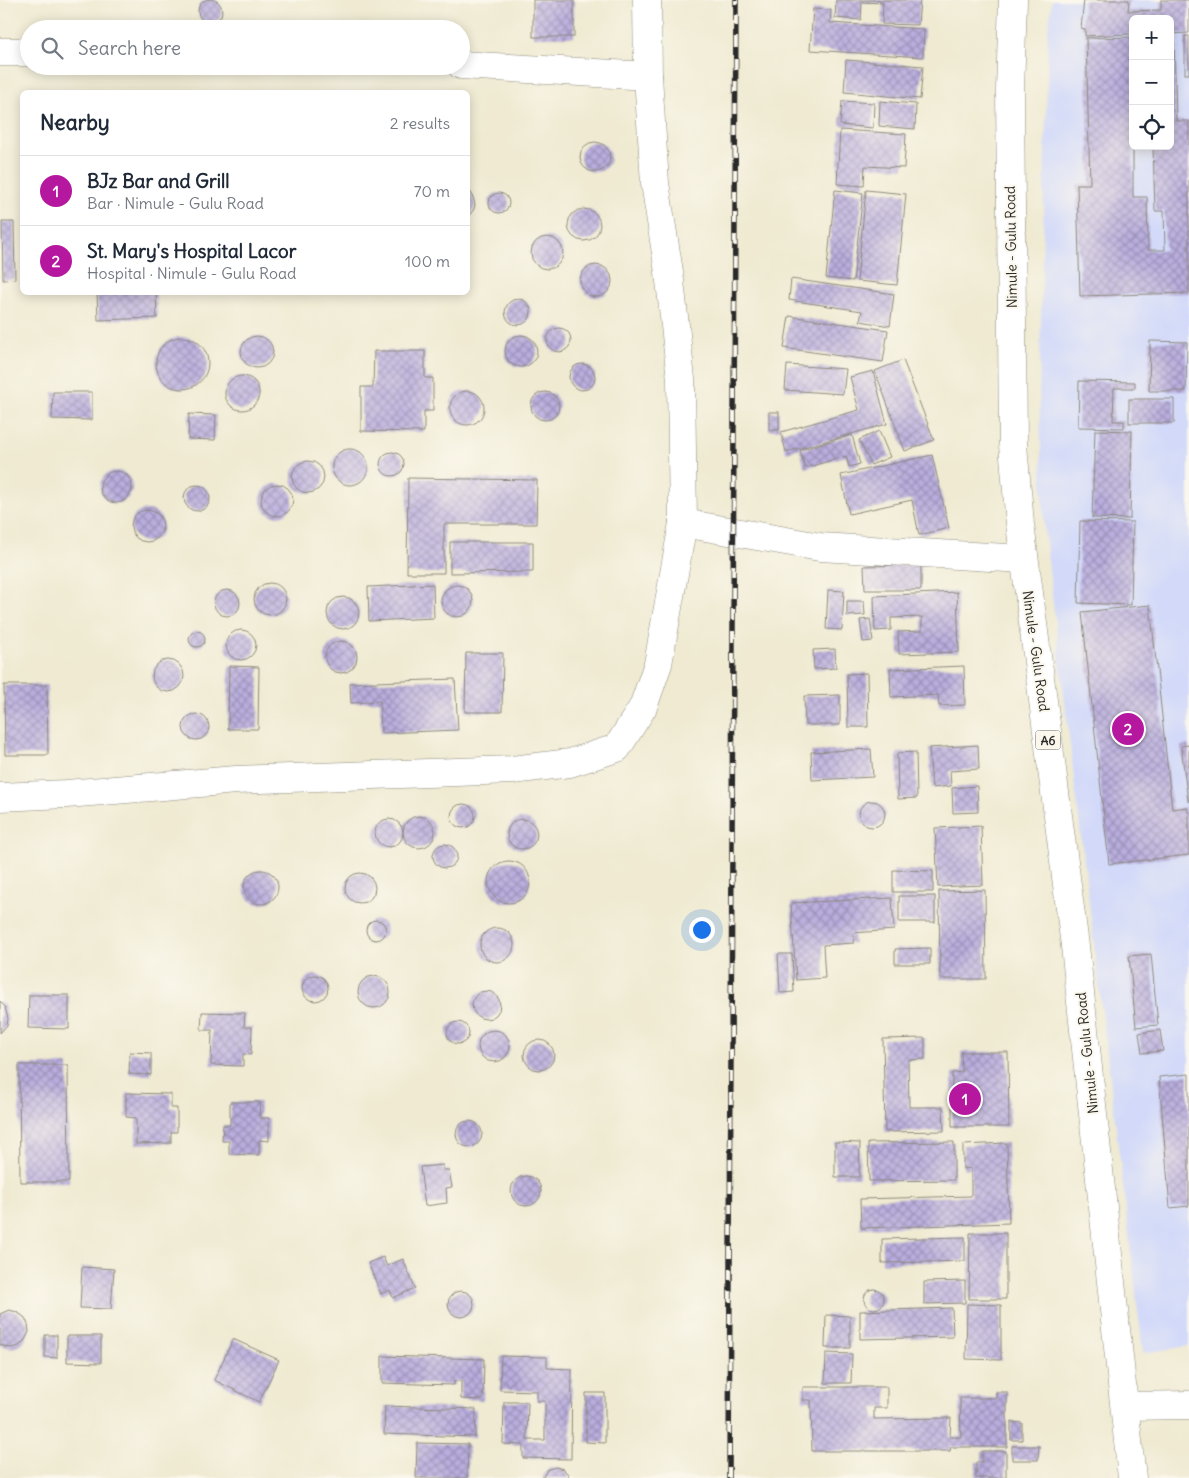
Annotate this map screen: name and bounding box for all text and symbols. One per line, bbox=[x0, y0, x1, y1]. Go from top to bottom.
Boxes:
map controls bbox=[1129, 15, 1174, 150]
button: + bbox=[1129, 15, 1174, 60]
search box bbox=[20, 20, 470, 75]
icon: search bbox=[38, 34, 66, 62]
text: Search here bbox=[78, 36, 181, 60]
button: − bbox=[1129, 60, 1174, 105]
button: locate bbox=[1129, 105, 1174, 150]
text: Nearby bbox=[40, 109, 110, 136]
text: 2 results bbox=[390, 113, 450, 133]
text: BJz Bar and Grill bbox=[87, 169, 229, 193]
text: 1 bbox=[53, 181, 59, 201]
text: 70 m bbox=[414, 181, 450, 201]
street label: Nimule - Gulu Road bbox=[1001, 186, 1021, 308]
text: Bar · Nimule - Gulu Road bbox=[87, 193, 264, 213]
text: St. Mary's Hospital Lacor bbox=[87, 239, 297, 263]
text: 2 bbox=[52, 251, 60, 271]
text: 100 m bbox=[405, 251, 450, 271]
text: Hospital · Nimule - Gulu Road bbox=[87, 263, 296, 283]
street label: Nimule - Gulu Road bbox=[1019, 589, 1053, 713]
pin: 2 bbox=[1112, 710, 1144, 748]
road number: A6 bbox=[1036, 730, 1060, 750]
your location bbox=[689, 917, 715, 943]
street label: Nimule - Gulu Road bbox=[1072, 991, 1102, 1115]
pin: 1 bbox=[949, 1080, 981, 1118]

